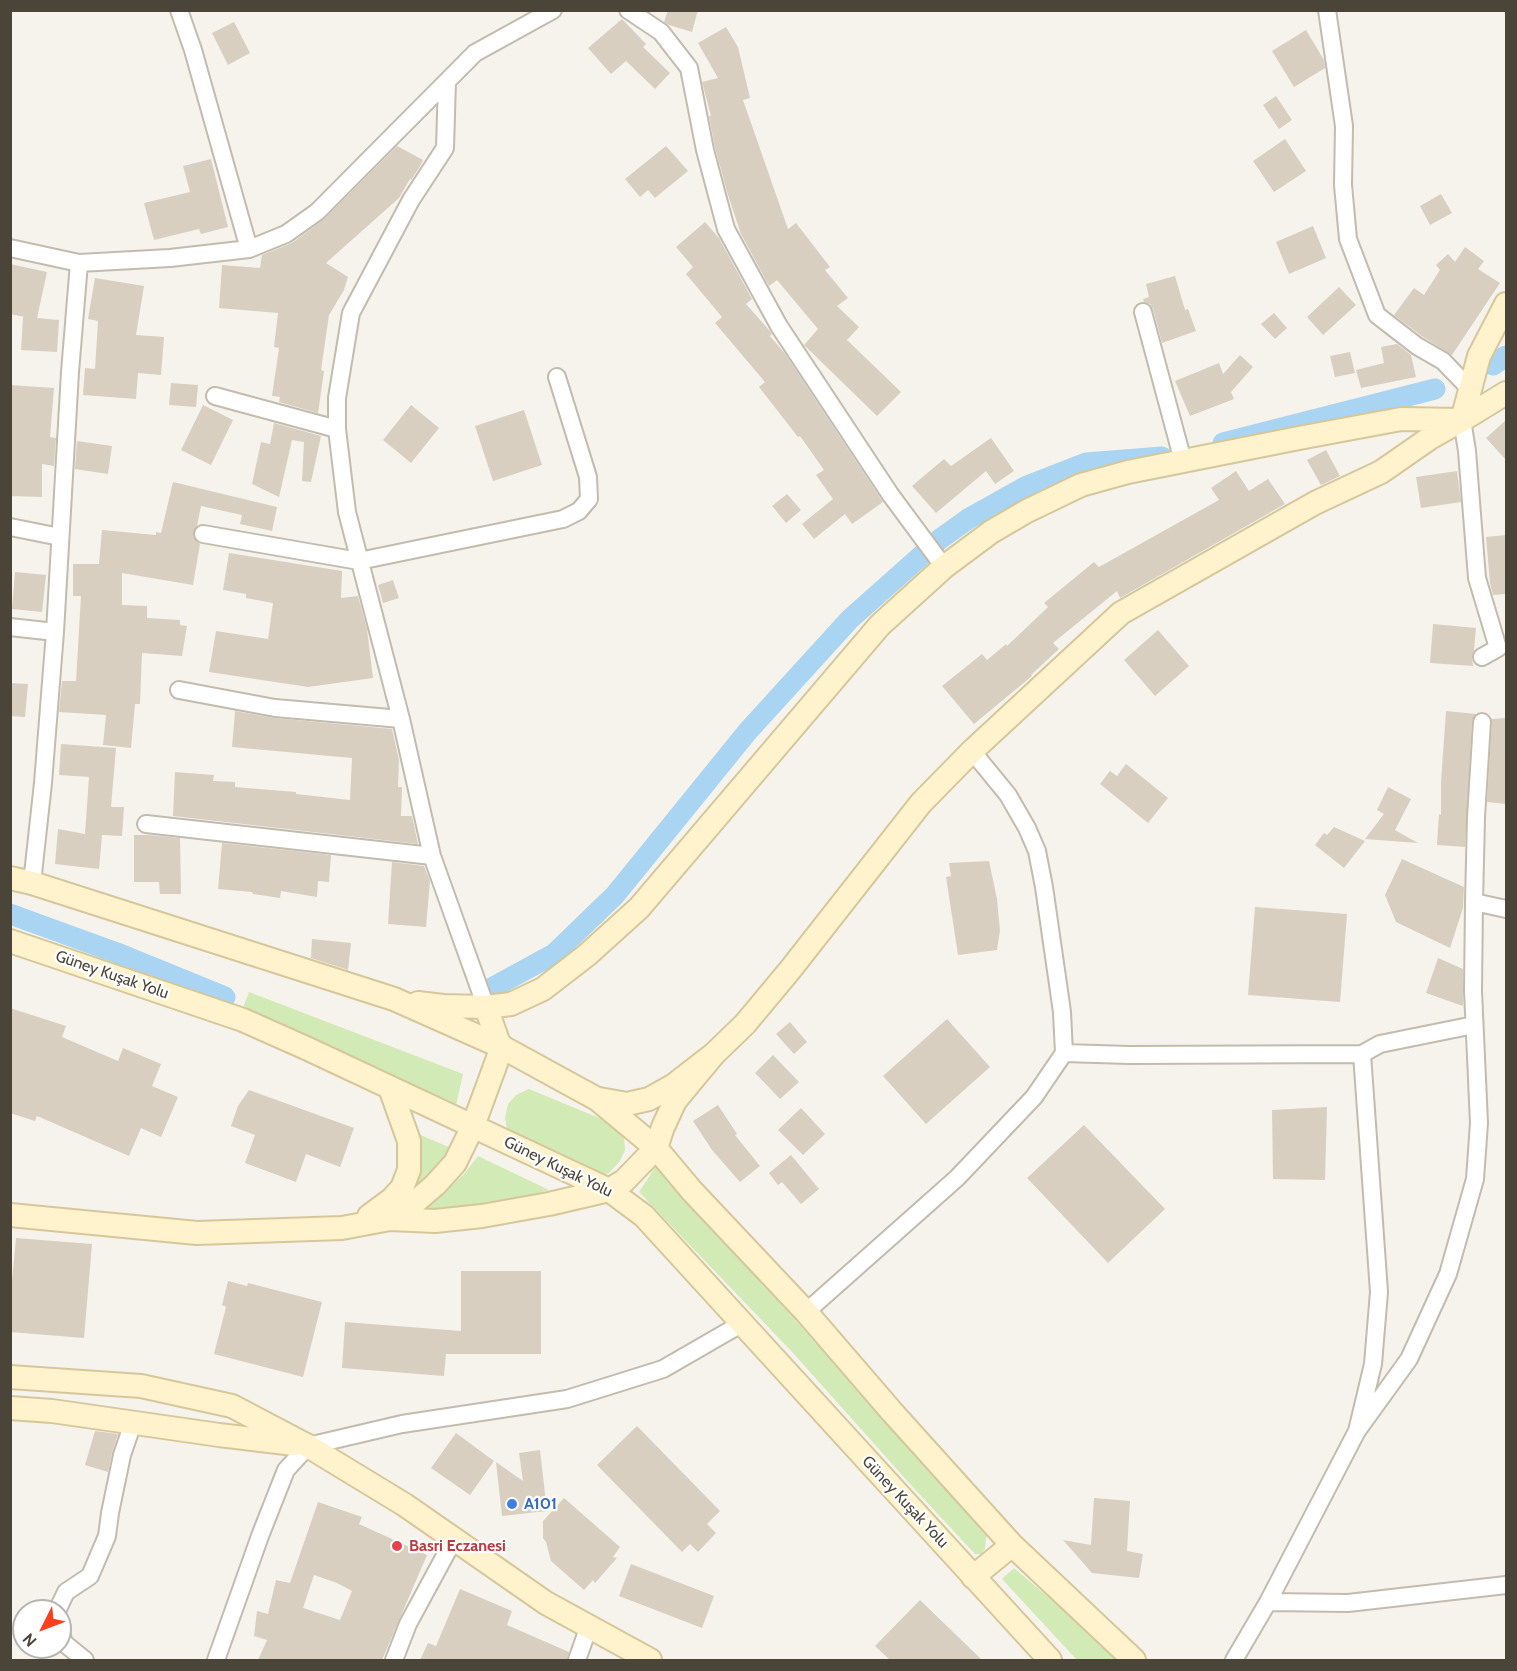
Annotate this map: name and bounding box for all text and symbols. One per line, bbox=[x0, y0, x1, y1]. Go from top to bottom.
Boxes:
street label: Güney Kuşak Yolu bbox=[53, 947, 171, 1003]
street label: Güney Kuşak Yolu bbox=[501, 1132, 615, 1202]
street label: Güney Kuşak Yolu bbox=[858, 1452, 952, 1552]
place label: A101 bbox=[524, 1494, 557, 1514]
marker: A101 bbox=[505, 1497, 519, 1511]
place label: Basri Eczanesi bbox=[409, 1536, 506, 1556]
marker: Basri Eczanesi bbox=[390, 1539, 404, 1553]
north arrow bbox=[12, 1599, 72, 1659]
text: N bbox=[19, 1629, 41, 1651]

